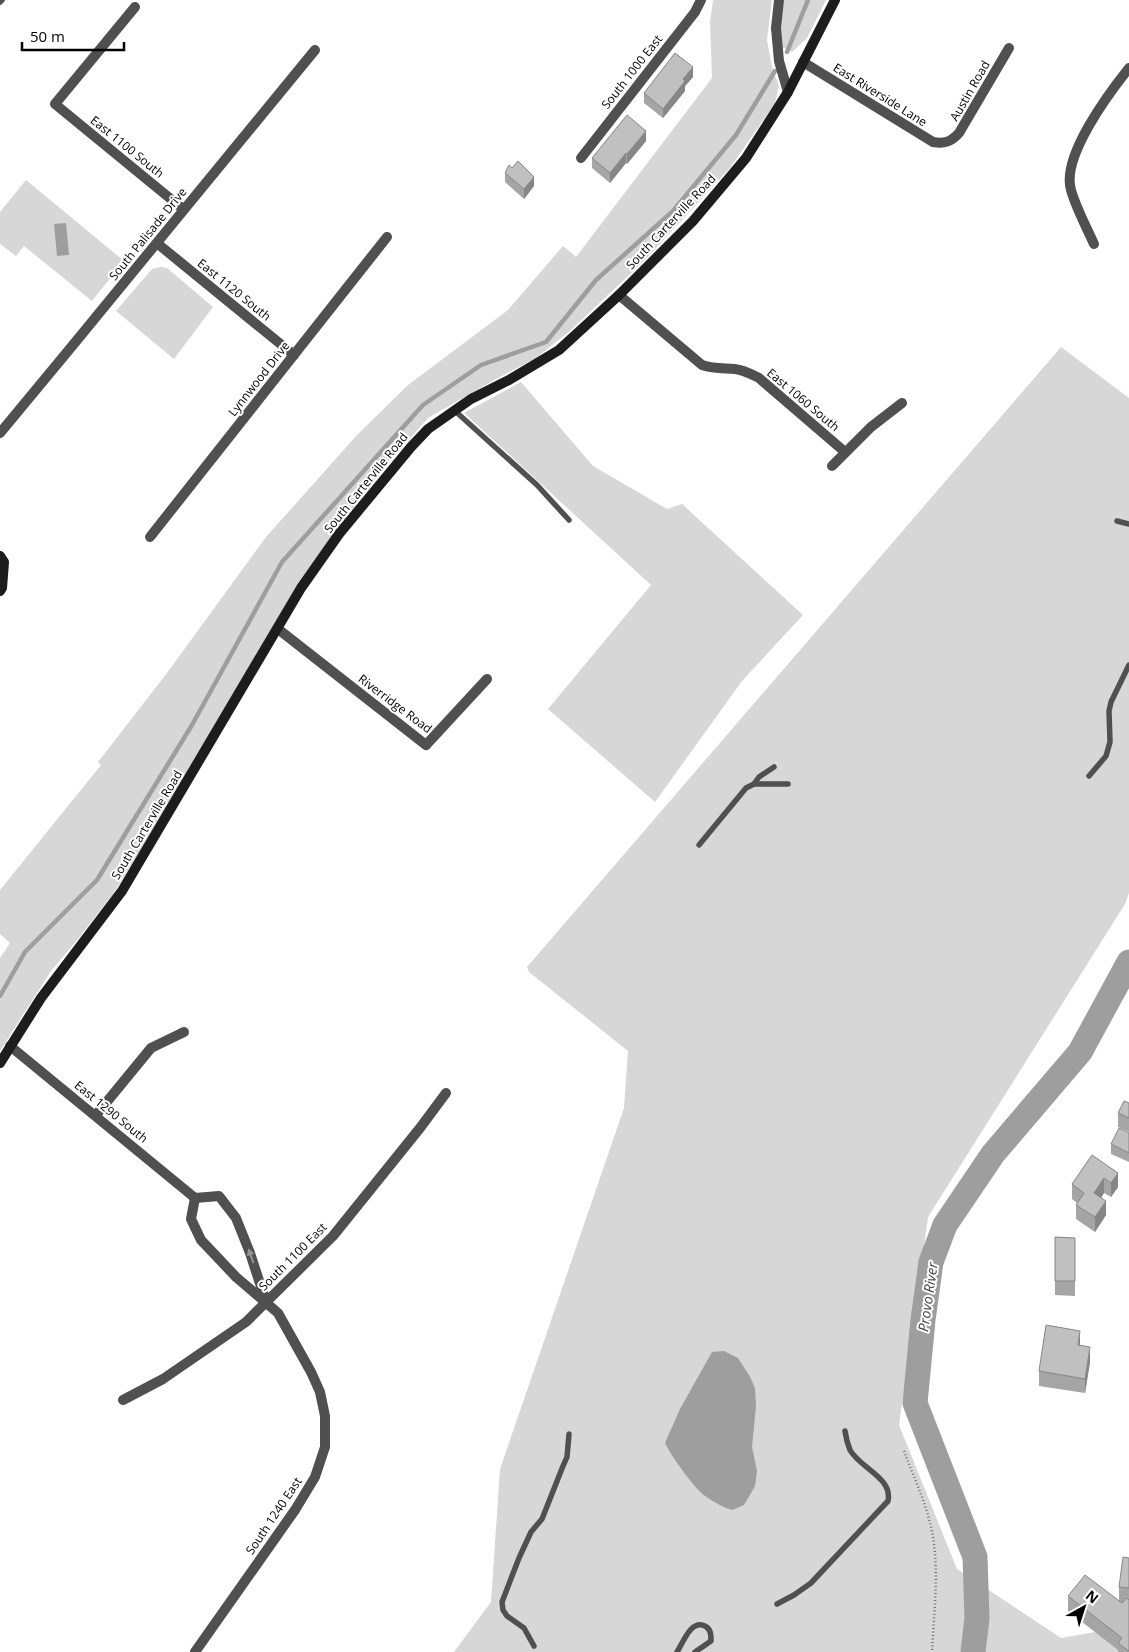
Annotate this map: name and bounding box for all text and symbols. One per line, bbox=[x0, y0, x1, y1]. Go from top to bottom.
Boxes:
scale bar bbox=[22, 20, 125, 52]
text: 50 m bbox=[30, 26, 65, 46]
street label: South 1000 East bbox=[597, 31, 666, 112]
street label: Austin Road bbox=[945, 57, 994, 124]
street label: East Riverside Lane bbox=[830, 59, 931, 130]
street label: East 1100 South bbox=[87, 112, 168, 181]
street label: South Carterville Road bbox=[622, 170, 719, 273]
street label: South Palisade Drive bbox=[105, 184, 191, 284]
street label: East 1120 South bbox=[194, 255, 275, 324]
street label: Lynnwood Drive bbox=[224, 338, 293, 420]
street label: East 1060 South bbox=[763, 364, 843, 435]
street label: South Carterville Road bbox=[320, 429, 411, 536]
street label: Riverridge Road bbox=[355, 670, 436, 737]
street label: South Carterville Road bbox=[107, 767, 186, 882]
street label: East 1290 South bbox=[71, 1077, 152, 1146]
street label: South 1100 East bbox=[255, 1219, 330, 1294]
one-way arrow bbox=[247, 1248, 254, 1263]
water label: Provo River bbox=[913, 1261, 942, 1333]
street label: South 1240 East bbox=[241, 1474, 306, 1558]
north arrow bbox=[1059, 1582, 1109, 1632]
text: N bbox=[1082, 1586, 1103, 1607]

